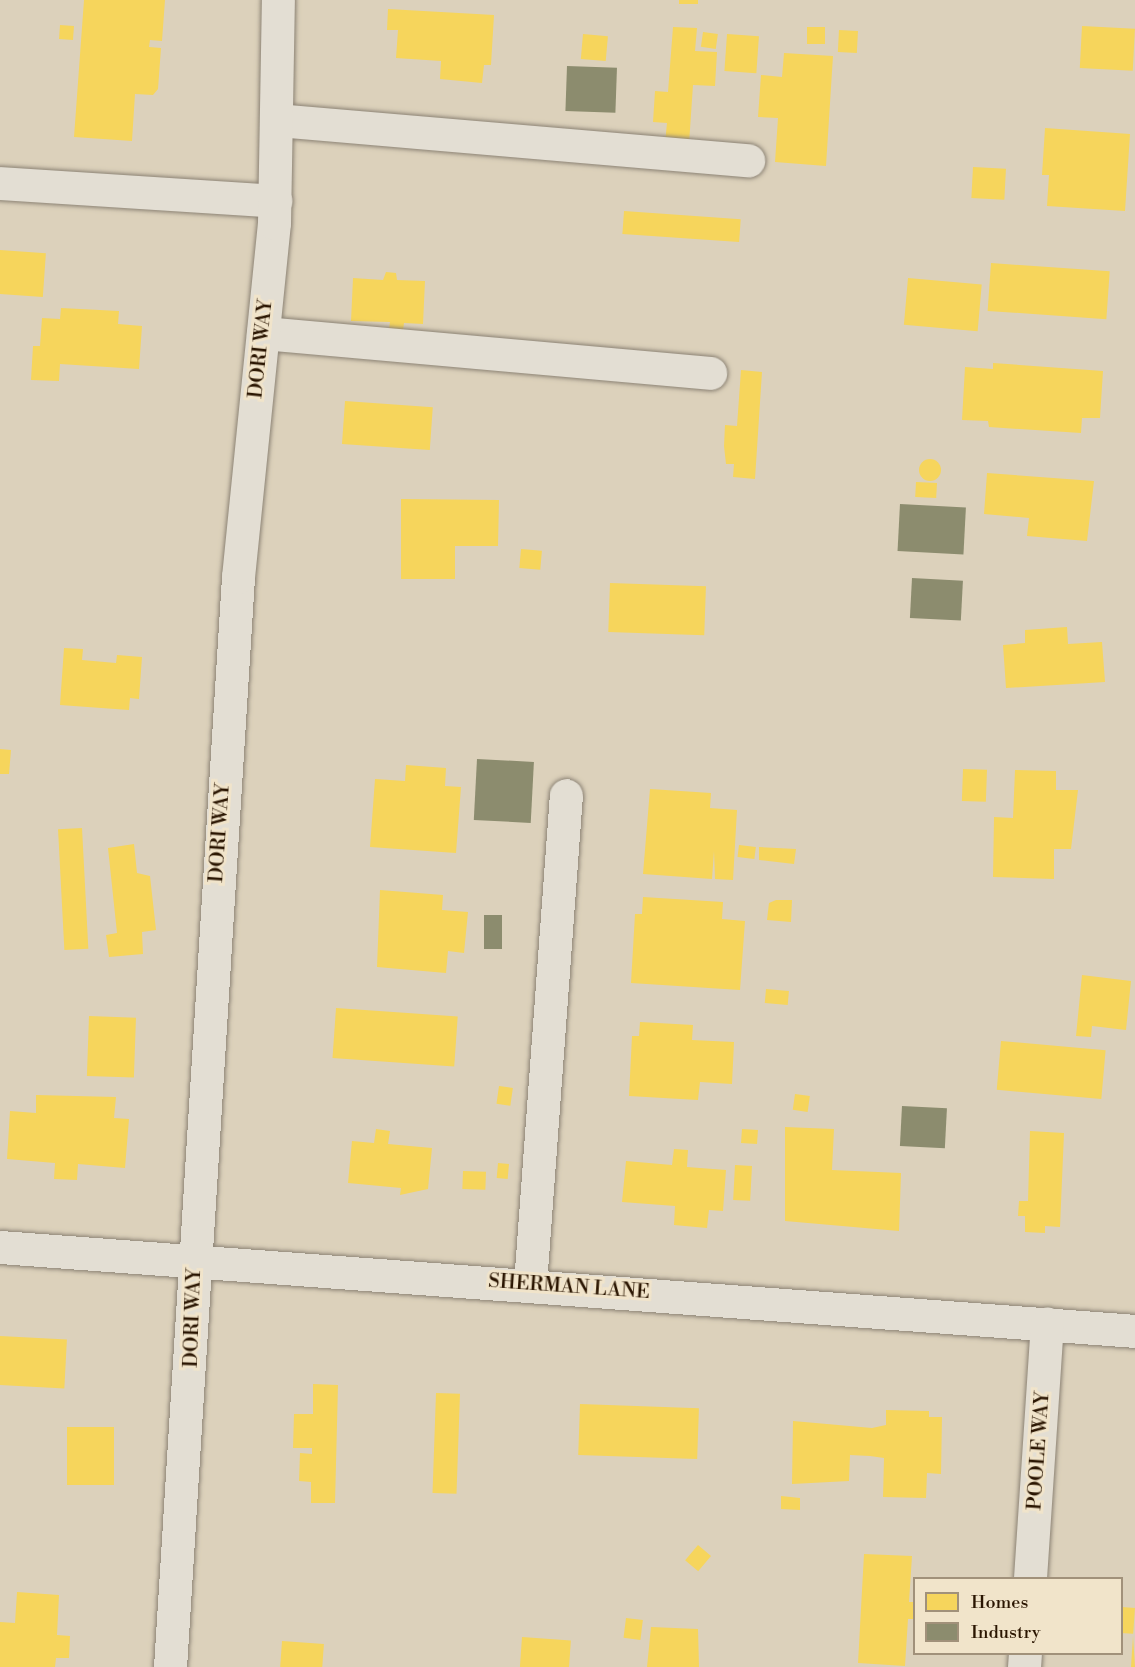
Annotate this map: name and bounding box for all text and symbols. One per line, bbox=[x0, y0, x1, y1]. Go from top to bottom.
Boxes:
street label: DORI WAY bbox=[244, 298, 278, 400]
street label: DORI WAY bbox=[205, 783, 235, 883]
street label: DORI WAY bbox=[179, 1268, 207, 1368]
street label: SHERMAN LANE bbox=[487, 1269, 651, 1305]
street label: POOLE WAY bbox=[1023, 1391, 1055, 1511]
legend bbox=[913, 1577, 1123, 1655]
text: Homes bbox=[971, 1591, 1028, 1614]
text: Industry bbox=[971, 1621, 1041, 1644]

